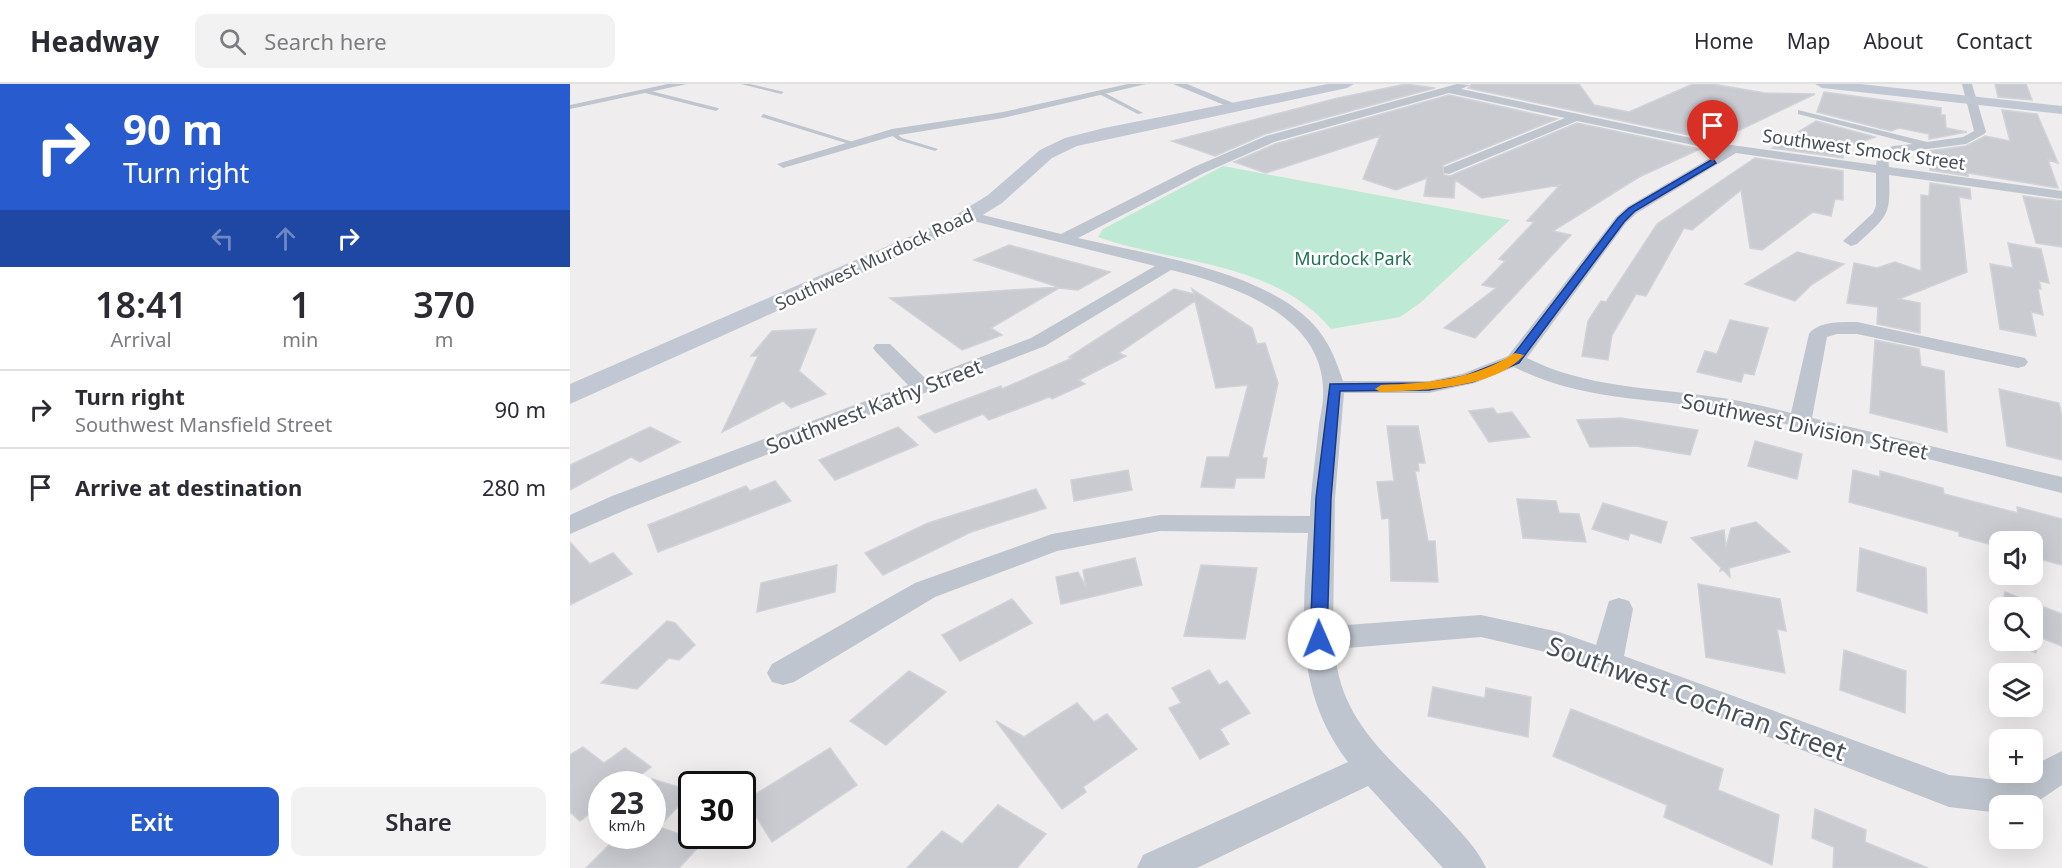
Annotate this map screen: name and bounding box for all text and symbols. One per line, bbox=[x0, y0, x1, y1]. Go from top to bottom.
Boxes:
search box bbox=[195, 14, 615, 68]
text: Headway bbox=[30, 22, 159, 60]
icon: search bbox=[216, 25, 249, 58]
text: Search here bbox=[264, 26, 387, 56]
text: Home bbox=[1694, 27, 1754, 55]
text: Map bbox=[1787, 27, 1830, 55]
text: About bbox=[1863, 27, 1923, 55]
text: Contact bbox=[1956, 27, 2032, 55]
text: 90 m bbox=[123, 100, 223, 157]
pin bbox=[1687, 100, 1738, 162]
icon: right bbox=[24, 108, 102, 186]
icon: arrive bbox=[1696, 109, 1729, 142]
street label: Southwest Smock Street bbox=[1761, 123, 1967, 175]
text: Turn right bbox=[123, 154, 249, 191]
street label: Southwest Murdock Road bbox=[771, 202, 977, 316]
icon: left bbox=[206, 222, 239, 255]
icon: ahead bbox=[269, 222, 302, 255]
icon: right bbox=[332, 222, 365, 255]
park label: Murdock Park bbox=[1294, 246, 1412, 270]
text: 18:41 bbox=[95, 280, 187, 329]
text: 1 bbox=[290, 280, 311, 329]
text: 370 bbox=[413, 280, 475, 329]
text: Arrival bbox=[111, 326, 172, 353]
text: min bbox=[282, 326, 318, 353]
text: m bbox=[435, 326, 454, 353]
street label: Southwest Kathy Street bbox=[762, 352, 986, 460]
text: Turn right bbox=[75, 381, 185, 411]
street label: Southwest Division Street bbox=[1679, 386, 1931, 466]
icon: right bbox=[24, 393, 57, 426]
text: 90 m bbox=[495, 394, 546, 424]
text: Southwest Mansfield Street bbox=[75, 411, 332, 438]
icon: arrive bbox=[24, 471, 57, 504]
text: Arrive at destination bbox=[75, 472, 302, 502]
text: 280 m bbox=[482, 472, 546, 502]
map controls bbox=[1989, 531, 2043, 849]
button: sound bbox=[1989, 531, 2043, 585]
button: search bbox=[1989, 597, 2043, 651]
position arrow bbox=[1287, 607, 1351, 671]
street label: Southwest Cochran Street bbox=[1542, 627, 1852, 769]
button: layers bbox=[1989, 663, 2043, 717]
button: + bbox=[1989, 729, 2043, 783]
speed limit sign: 30 bbox=[678, 771, 756, 849]
text: 23 bbox=[610, 782, 644, 823]
button: Exit bbox=[24, 787, 279, 856]
button: Share bbox=[291, 787, 546, 856]
button: − bbox=[1989, 795, 2043, 849]
text: km/h bbox=[609, 815, 645, 835]

